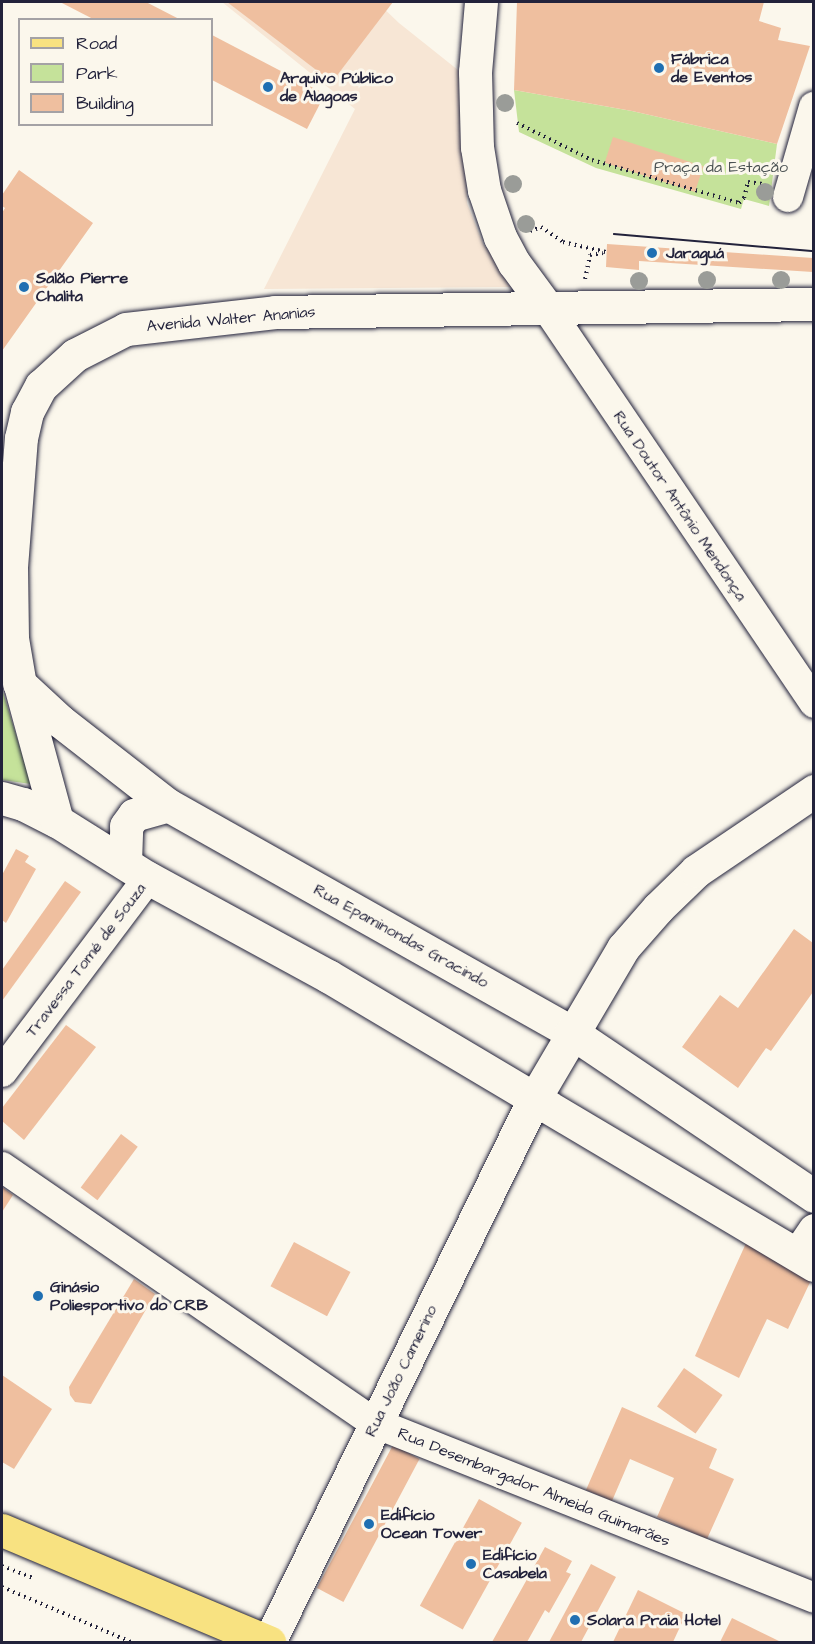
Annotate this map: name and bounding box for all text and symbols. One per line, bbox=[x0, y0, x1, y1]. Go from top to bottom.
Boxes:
legend bbox=[18, 18, 213, 126]
text: Road bbox=[76, 31, 117, 56]
place label: Fábrica de Eventos bbox=[671, 49, 752, 87]
text: Park bbox=[76, 61, 118, 86]
marker: Fábrica de Eventos bbox=[652, 61, 666, 75]
place label: Arquivo Público de Alagoas bbox=[280, 68, 393, 106]
marker: Arquivo Público de Alagoas bbox=[261, 80, 275, 94]
text: Building bbox=[76, 91, 134, 116]
park label: Praça da Estação bbox=[654, 157, 788, 177]
place label: Jaraguá bbox=[666, 243, 724, 263]
marker: Jaraguá bbox=[643, 244, 661, 262]
place label: Salão Pierre Chalita bbox=[36, 268, 128, 306]
marker: Salão Pierre Chalita bbox=[17, 280, 31, 294]
street label: Avenida Walter Ananias bbox=[146, 302, 316, 336]
street label: Rua Doutor Antônio Mendonça bbox=[609, 407, 751, 605]
street label: Travessa Tomé de Souza bbox=[22, 879, 150, 1041]
street label: Rua Epaminondas Gracindo bbox=[310, 880, 492, 992]
place label: Ginásio Poliesportivo do CRB bbox=[50, 1277, 208, 1315]
marker: Ginásio Poliesportivo do CRB bbox=[31, 1289, 45, 1303]
street label: Rua João Camerino bbox=[361, 1302, 441, 1440]
street label: Rua Desembargador Almeida Guimarães bbox=[395, 1423, 673, 1551]
place label: Edifício Ocean Tower bbox=[381, 1505, 482, 1543]
marker: Edifício Ocean Tower bbox=[362, 1517, 376, 1531]
place label: Edifício Casabela bbox=[483, 1545, 547, 1583]
marker: Edifício Casabela bbox=[464, 1557, 478, 1571]
place label: Solara Praia Hotel bbox=[587, 1610, 721, 1630]
marker: Solara Praia Hotel bbox=[568, 1613, 582, 1627]

